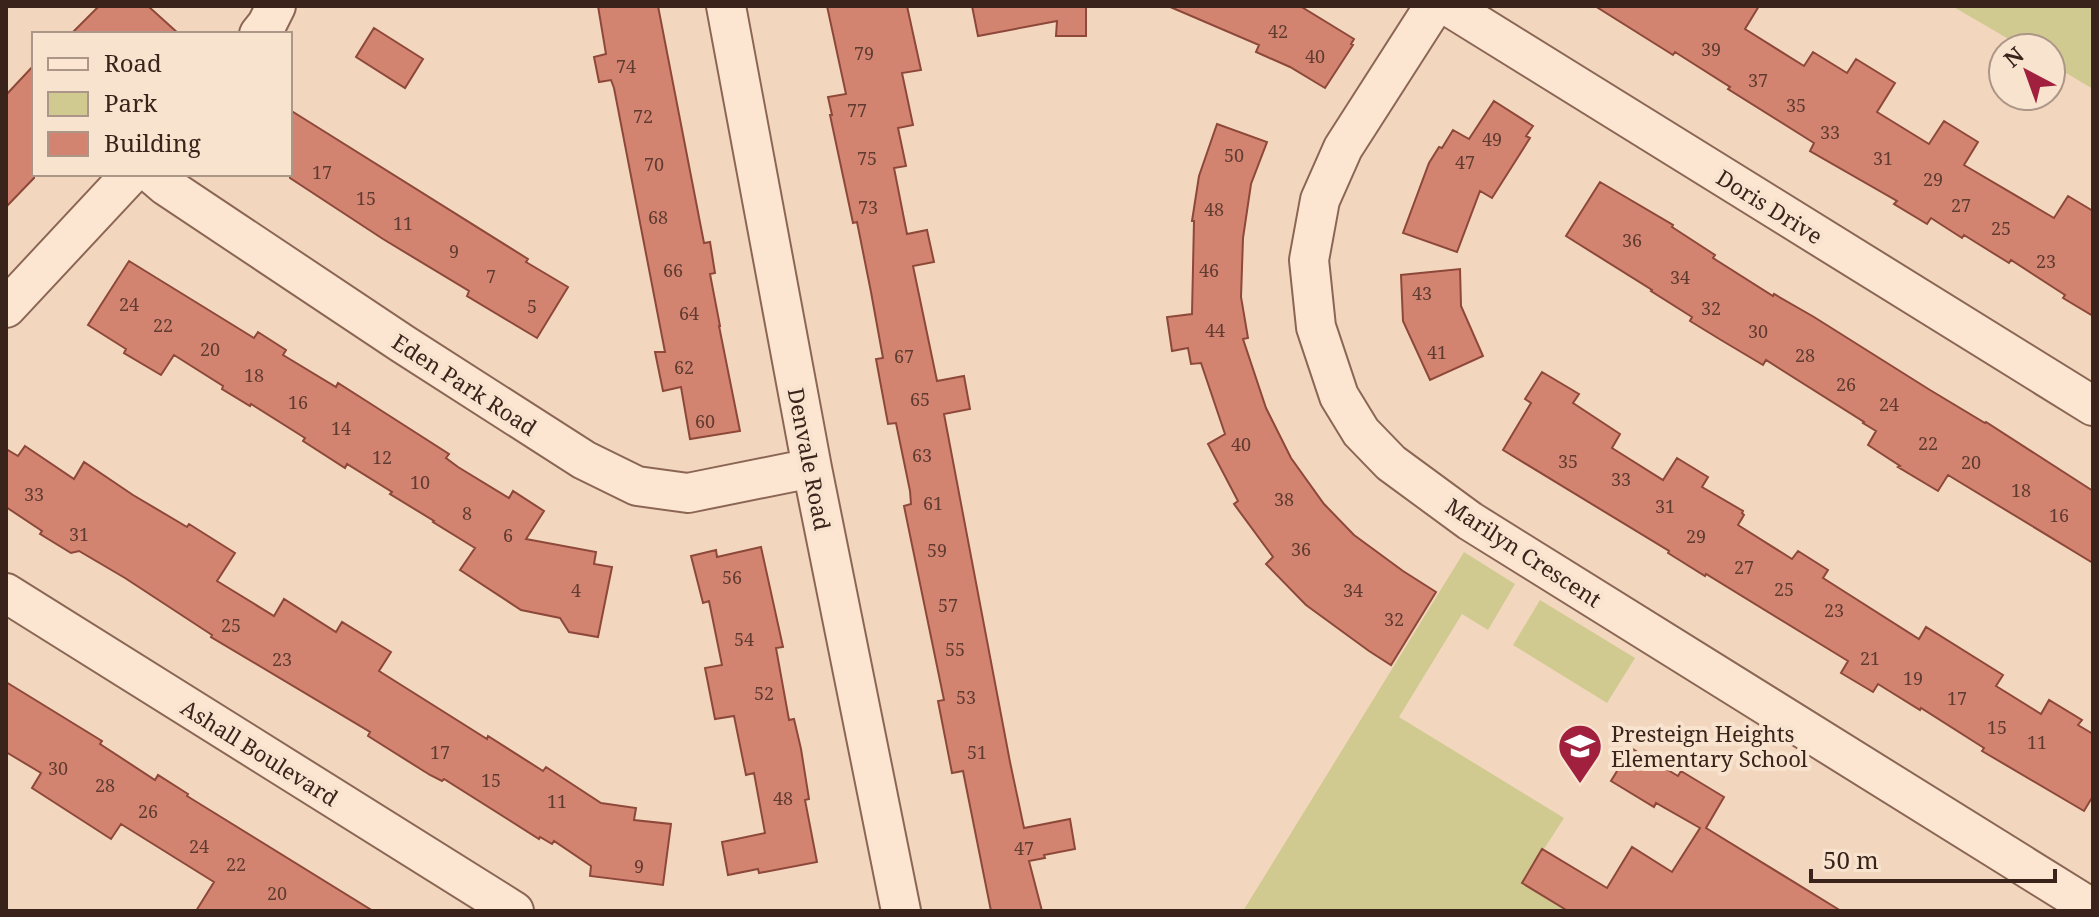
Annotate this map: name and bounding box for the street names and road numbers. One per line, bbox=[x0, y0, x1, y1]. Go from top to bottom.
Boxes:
street label: Doris Drive bbox=[1711, 162, 1829, 250]
street label: Eden Park Road bbox=[387, 326, 543, 442]
street label: Denvale Road bbox=[781, 385, 839, 533]
street label: Marilyn Crescent bbox=[1440, 490, 1608, 614]
street label: Ashall Boulevard bbox=[176, 692, 345, 813]

